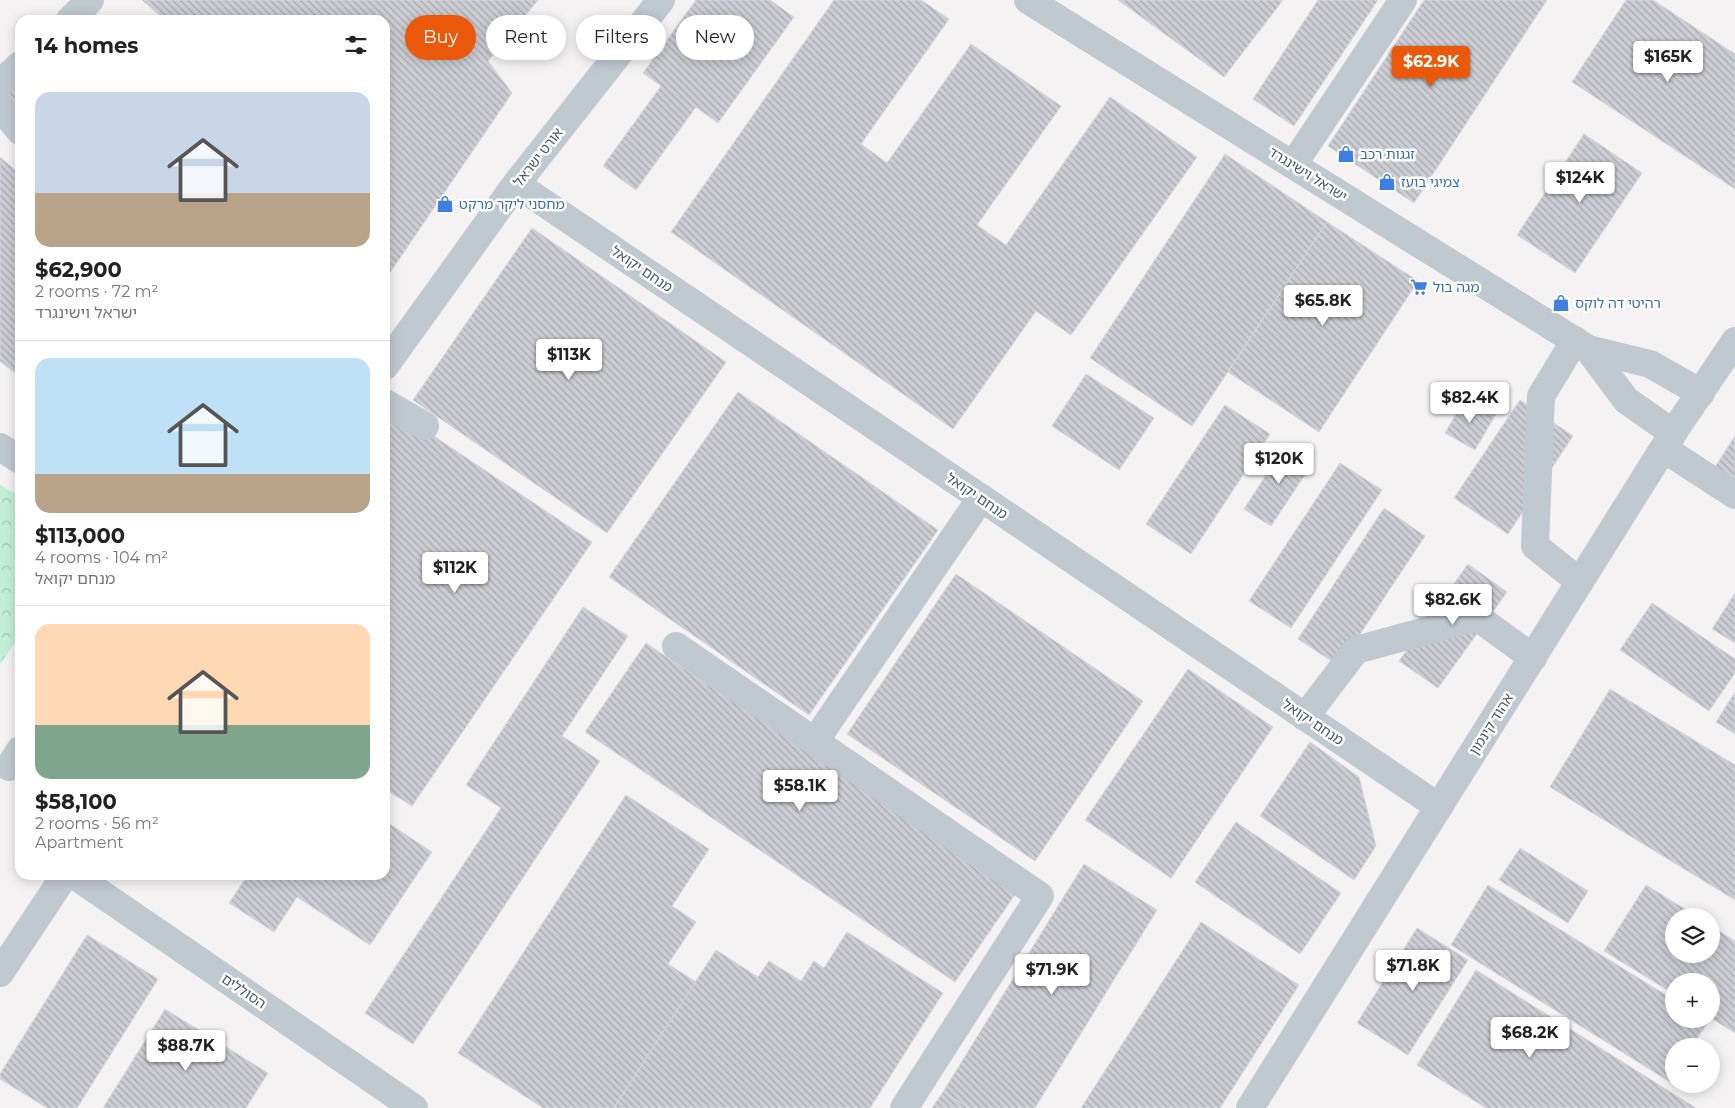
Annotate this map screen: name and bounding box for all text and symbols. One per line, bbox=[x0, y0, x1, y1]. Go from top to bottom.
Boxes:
chip: Buy bbox=[405, 15, 476, 60]
chip: Rent bbox=[486, 15, 566, 60]
chip: Filters bbox=[576, 15, 666, 60]
chip: New bbox=[676, 15, 754, 60]
icon: filters bbox=[342, 31, 370, 59]
text: 14 homes bbox=[35, 33, 139, 58]
pin: $165K bbox=[1633, 41, 1703, 83]
pin: $62.9K bbox=[1390, 46, 1472, 88]
text: $165K bbox=[1644, 47, 1692, 66]
text: $62.9K bbox=[1403, 52, 1459, 71]
street label: אורט ישראל bbox=[509, 124, 567, 190]
icon: home bbox=[158, 125, 248, 215]
street label: ישראל וישינגרד bbox=[1265, 143, 1351, 205]
shop icon: זגגות רכב bbox=[1336, 144, 1356, 164]
place label: זגגות רכב bbox=[1360, 145, 1415, 163]
pin: $124K bbox=[1545, 162, 1615, 204]
text: $124K bbox=[1556, 168, 1604, 187]
shop icon: צמיגי בועז bbox=[1377, 172, 1397, 192]
place label: צמיגי בועז bbox=[1401, 173, 1460, 191]
shop icon: מחסני ליקר מרקט bbox=[435, 194, 455, 214]
place label: מחסני ליקר מרקט bbox=[459, 195, 565, 213]
street label: מנחם יקואל bbox=[608, 242, 676, 296]
text: $62,900 bbox=[35, 257, 122, 282]
supermarket icon: מגה בול bbox=[1409, 277, 1429, 297]
place label: מגה בול bbox=[1433, 278, 1479, 296]
text: 2 rooms · 72 m² bbox=[35, 282, 158, 301]
pin: $65.8K bbox=[1282, 284, 1364, 327]
text: $65.8K bbox=[1295, 291, 1351, 310]
shop icon: רהיטי דה לוקס bbox=[1551, 293, 1571, 313]
place label: רהיטי דה לוקס bbox=[1575, 294, 1661, 312]
text: ישראל וישינגרד bbox=[35, 303, 137, 322]
pin: $113K bbox=[534, 338, 604, 381]
text: $113K bbox=[547, 345, 591, 364]
pin: $82.4K bbox=[1429, 382, 1511, 424]
text: $82.4K bbox=[1441, 388, 1499, 407]
icon: home bbox=[158, 390, 248, 480]
pin: $120K bbox=[1244, 442, 1314, 485]
text: $120K bbox=[1255, 449, 1303, 468]
street label: מנחם יקואל bbox=[943, 469, 1011, 523]
text: $113,000 bbox=[35, 523, 125, 548]
text: 4 rooms · 104 m² bbox=[35, 548, 168, 567]
pin: $112K bbox=[420, 552, 490, 594]
text: $112K bbox=[433, 558, 477, 577]
text: מנחם יקואל bbox=[35, 569, 115, 588]
pin: $82.6K bbox=[1412, 584, 1494, 626]
text: $82.6K bbox=[1425, 590, 1481, 609]
icon: home bbox=[158, 657, 248, 747]
street label: אהוד קינמון bbox=[1465, 690, 1517, 758]
street label: מנחם יקואל bbox=[1279, 695, 1347, 749]
pin: $58.1K bbox=[759, 770, 841, 812]
text: $58.1K bbox=[774, 776, 826, 795]
text: $58,100 bbox=[35, 789, 117, 814]
text: 2 rooms · 56 m² bbox=[35, 814, 159, 833]
text: Apartment bbox=[35, 833, 124, 852]
map controls bbox=[1665, 908, 1720, 1093]
button: layers bbox=[1665, 908, 1720, 963]
pin: $71.8K bbox=[1372, 950, 1454, 992]
pin: $71.9K bbox=[1011, 954, 1093, 996]
text: $71.8K bbox=[1386, 956, 1440, 975]
text: $71.9K bbox=[1026, 960, 1078, 979]
street label: הסוללים bbox=[218, 970, 270, 1012]
button: + bbox=[1665, 973, 1720, 1028]
pin: $68.2K bbox=[1489, 1016, 1571, 1059]
text: $68.2K bbox=[1502, 1023, 1558, 1042]
pin: $88.7K bbox=[145, 1030, 227, 1072]
text: $88.7K bbox=[157, 1036, 215, 1055]
button: − bbox=[1665, 1038, 1720, 1093]

